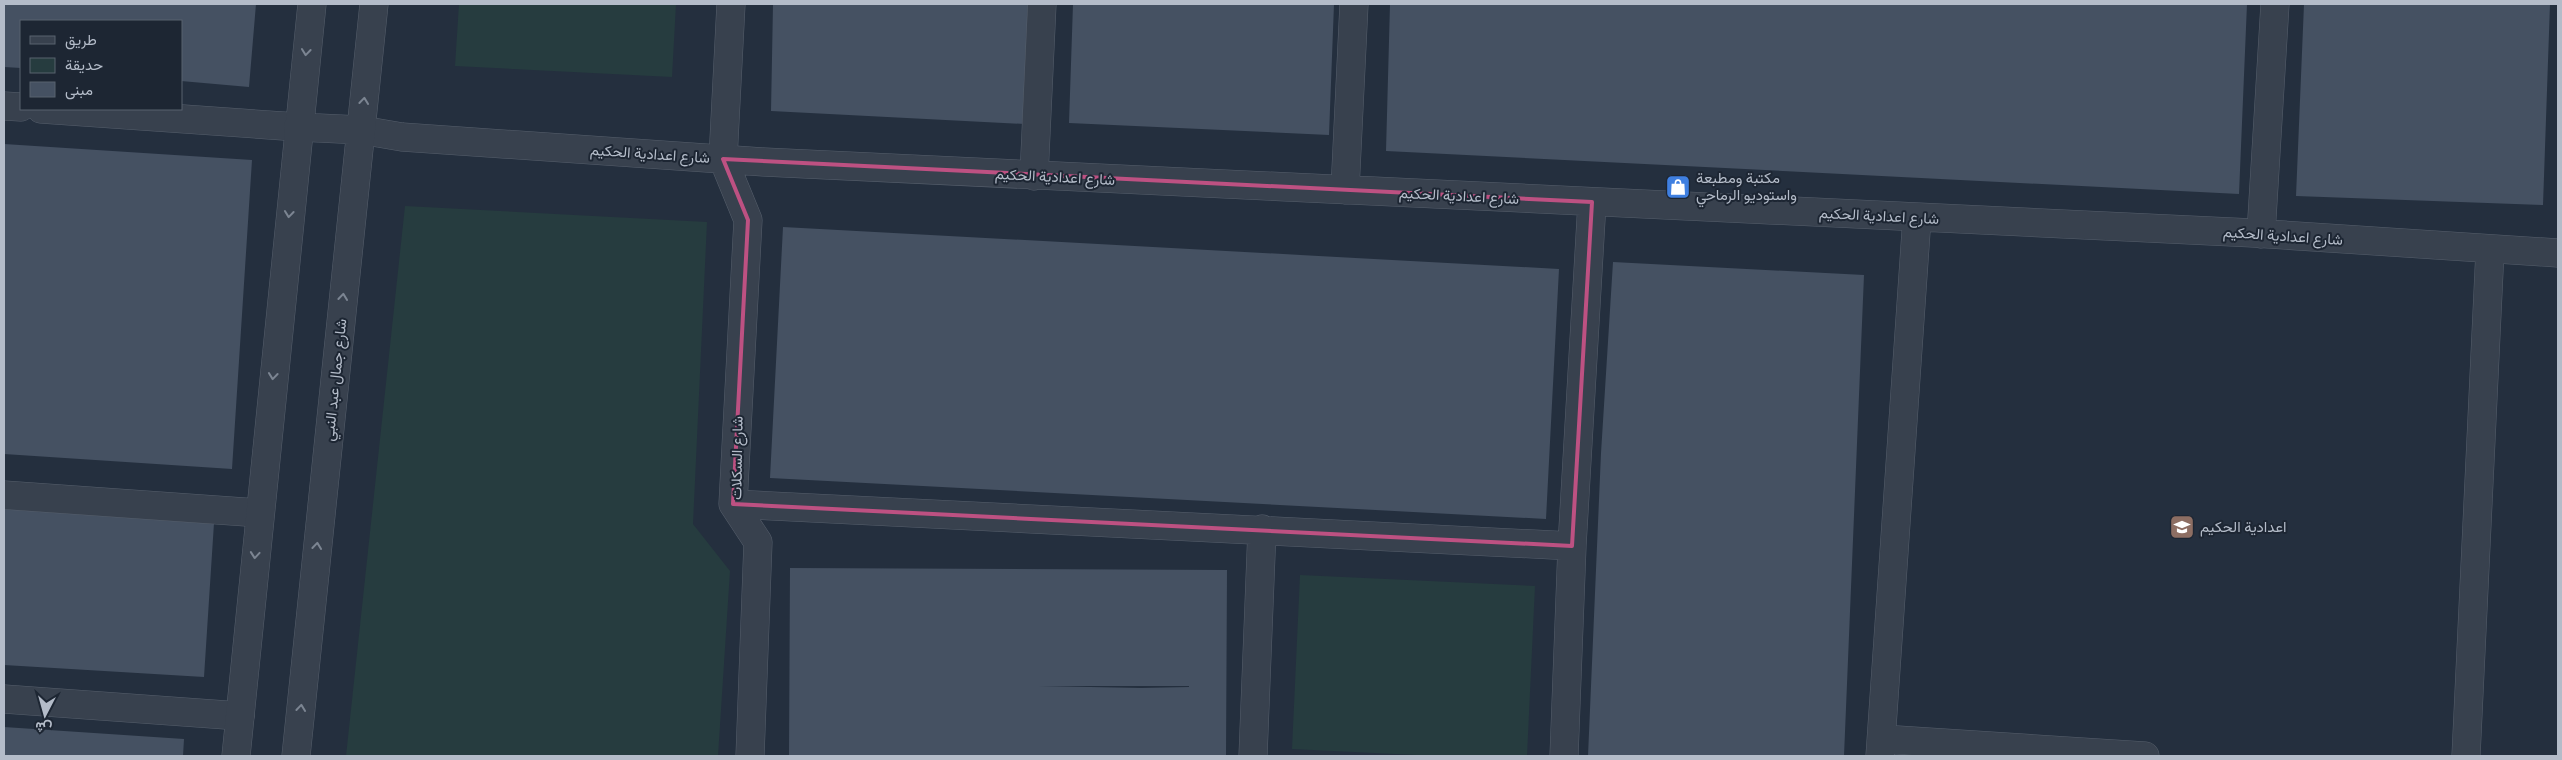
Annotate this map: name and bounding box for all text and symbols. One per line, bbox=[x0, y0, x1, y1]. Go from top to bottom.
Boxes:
legend bbox=[20, 20, 182, 110]
text: طريق bbox=[65, 32, 97, 51]
one-way arrow bbox=[301, 49, 312, 57]
text: حديقة bbox=[65, 57, 103, 76]
text: مبنى bbox=[65, 82, 93, 101]
one-way arrow bbox=[358, 97, 369, 105]
street label: شارع اعدادية الحكيم bbox=[589, 142, 711, 169]
street label: شارع اعدادية الحكيم bbox=[994, 166, 1116, 191]
place label: مكتبة ومطبعة واستوديو الرماحي bbox=[1696, 170, 1797, 208]
shop icon: مكتبة ومطبعة واستوديو الرماحي bbox=[1665, 174, 1691, 200]
street label: شارع اعدادية الحكيم bbox=[1398, 185, 1520, 210]
street label: شارع اعدادية الحكيم bbox=[1818, 205, 1940, 230]
one-way arrow bbox=[284, 210, 295, 218]
street label: شارع اعدادية الحكيم bbox=[2222, 224, 2344, 251]
one-way arrow bbox=[337, 293, 348, 301]
street label: شارع جمال عبد النبي bbox=[321, 318, 354, 443]
one-way arrow bbox=[268, 372, 279, 380]
street label: شارع السكلات bbox=[728, 416, 749, 500]
school or university icon: اعدادية الحكيم bbox=[2169, 514, 2195, 540]
place label: اعدادية الحكيم bbox=[2200, 519, 2287, 538]
one-way arrow bbox=[312, 542, 323, 550]
one-way arrow bbox=[250, 551, 261, 559]
north arrow bbox=[20, 690, 70, 740]
one-way arrow bbox=[295, 703, 306, 711]
text: ش bbox=[34, 717, 53, 736]

